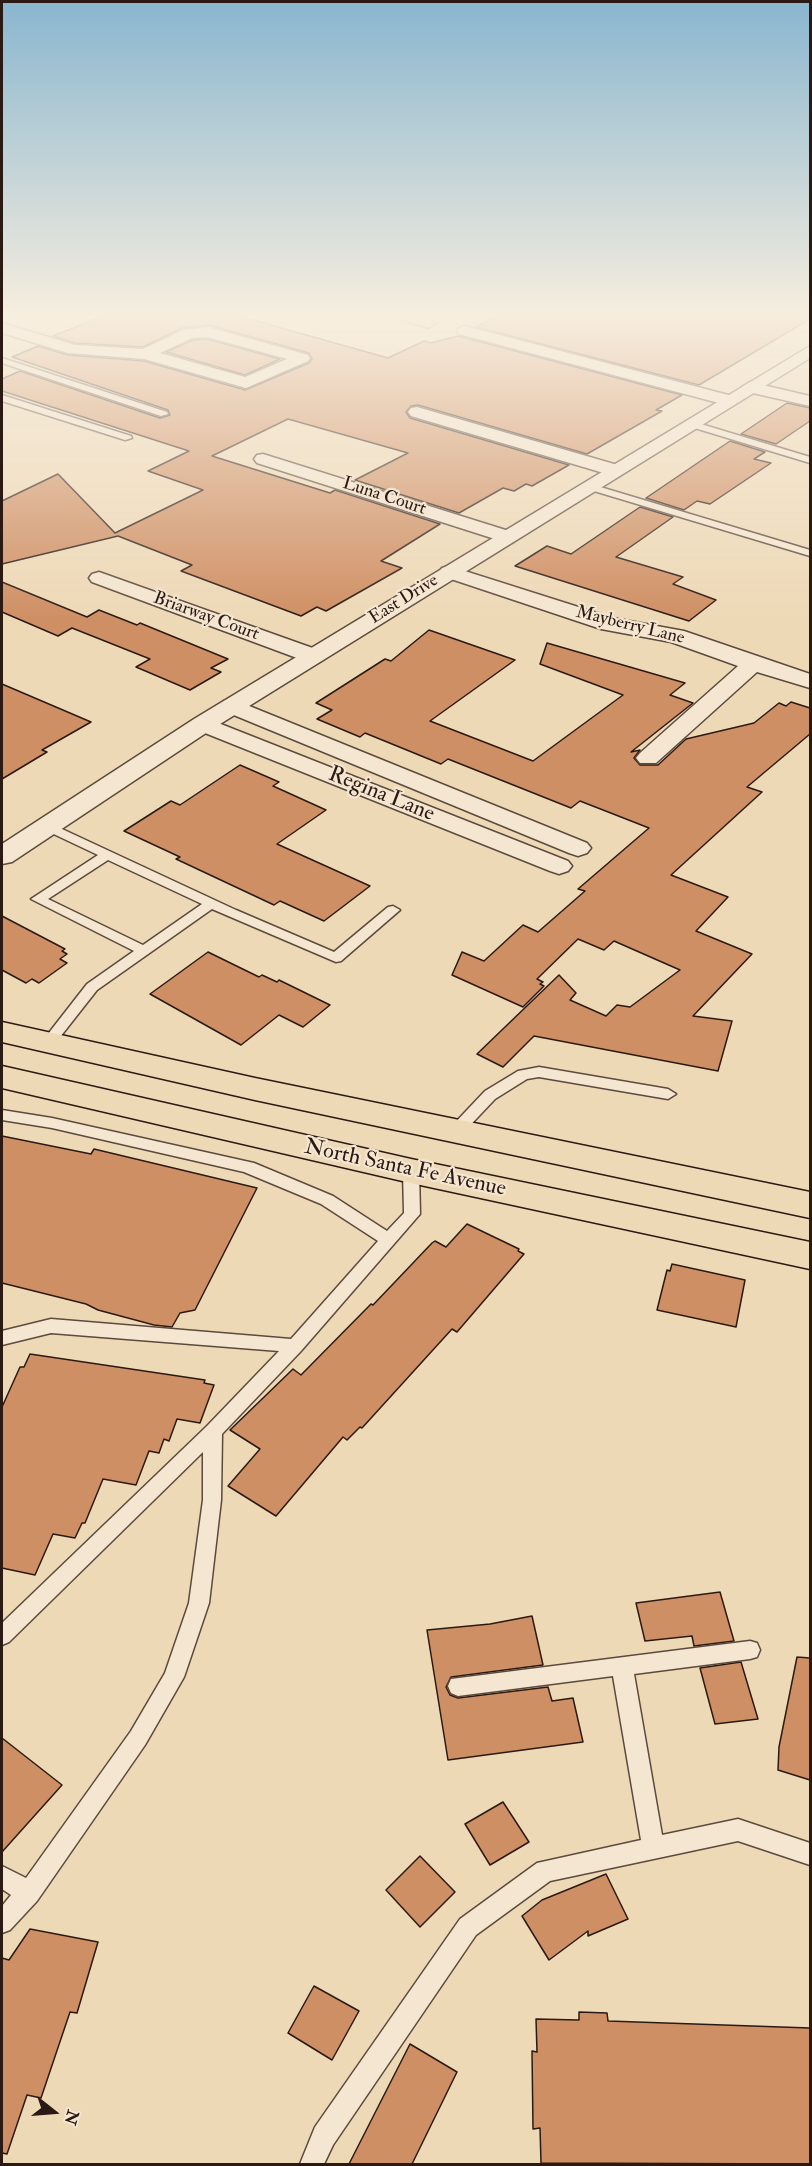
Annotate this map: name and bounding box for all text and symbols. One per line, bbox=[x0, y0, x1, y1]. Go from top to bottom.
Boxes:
street label: Luna Court bbox=[340, 473, 428, 521]
street label: East Drive bbox=[365, 570, 443, 630]
street label: Briarway Court bbox=[150, 588, 262, 646]
street label: Mayberry Lane bbox=[573, 602, 687, 650]
street label: Regina Lane bbox=[324, 762, 438, 828]
street label: North Santa Fe Avenue bbox=[302, 1135, 508, 1203]
north arrow bbox=[24, 2082, 84, 2142]
text: N bbox=[60, 2107, 83, 2127]

